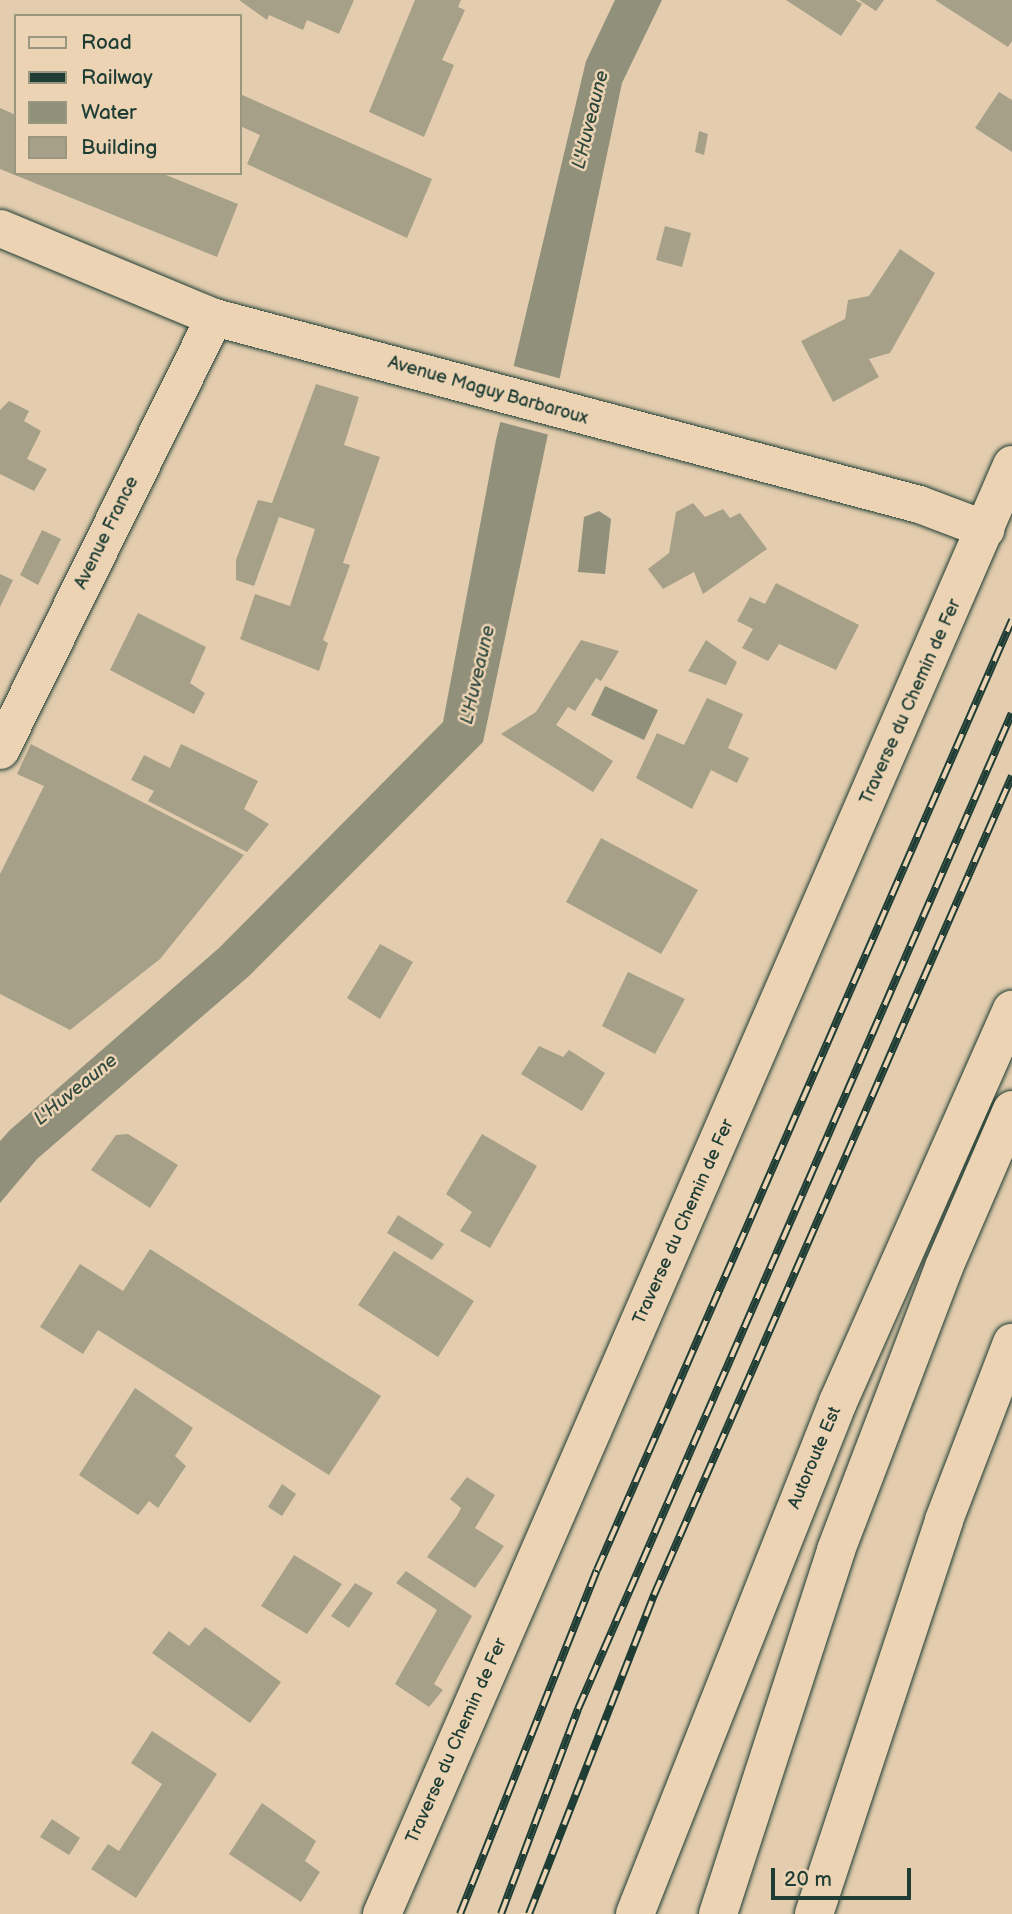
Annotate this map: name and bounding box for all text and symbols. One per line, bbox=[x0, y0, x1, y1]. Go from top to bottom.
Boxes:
legend bbox=[14, 14, 242, 175]
text: Road bbox=[81, 30, 132, 55]
text: Railway bbox=[81, 65, 153, 90]
water label: L'Huveaune bbox=[568, 68, 614, 172]
text: Water bbox=[81, 100, 137, 125]
text: Building bbox=[81, 135, 157, 160]
street label: Avenue Maguy Barbaroux bbox=[385, 352, 591, 430]
street label: Avenue France bbox=[70, 473, 144, 593]
street label: Traverse du Chemin de Fer bbox=[856, 596, 966, 808]
water label: L'Huveaune bbox=[456, 623, 500, 727]
water label: L'Huveaune bbox=[30, 1049, 122, 1131]
street label: Traverse du Chemin de Fer bbox=[629, 1116, 739, 1328]
street label: Autoroute Est bbox=[784, 1404, 846, 1512]
street label: Traverse du Chemin de Fer bbox=[402, 1635, 512, 1847]
scale bar bbox=[774, 1854, 914, 1898]
text: 20 m bbox=[784, 1867, 832, 1892]

